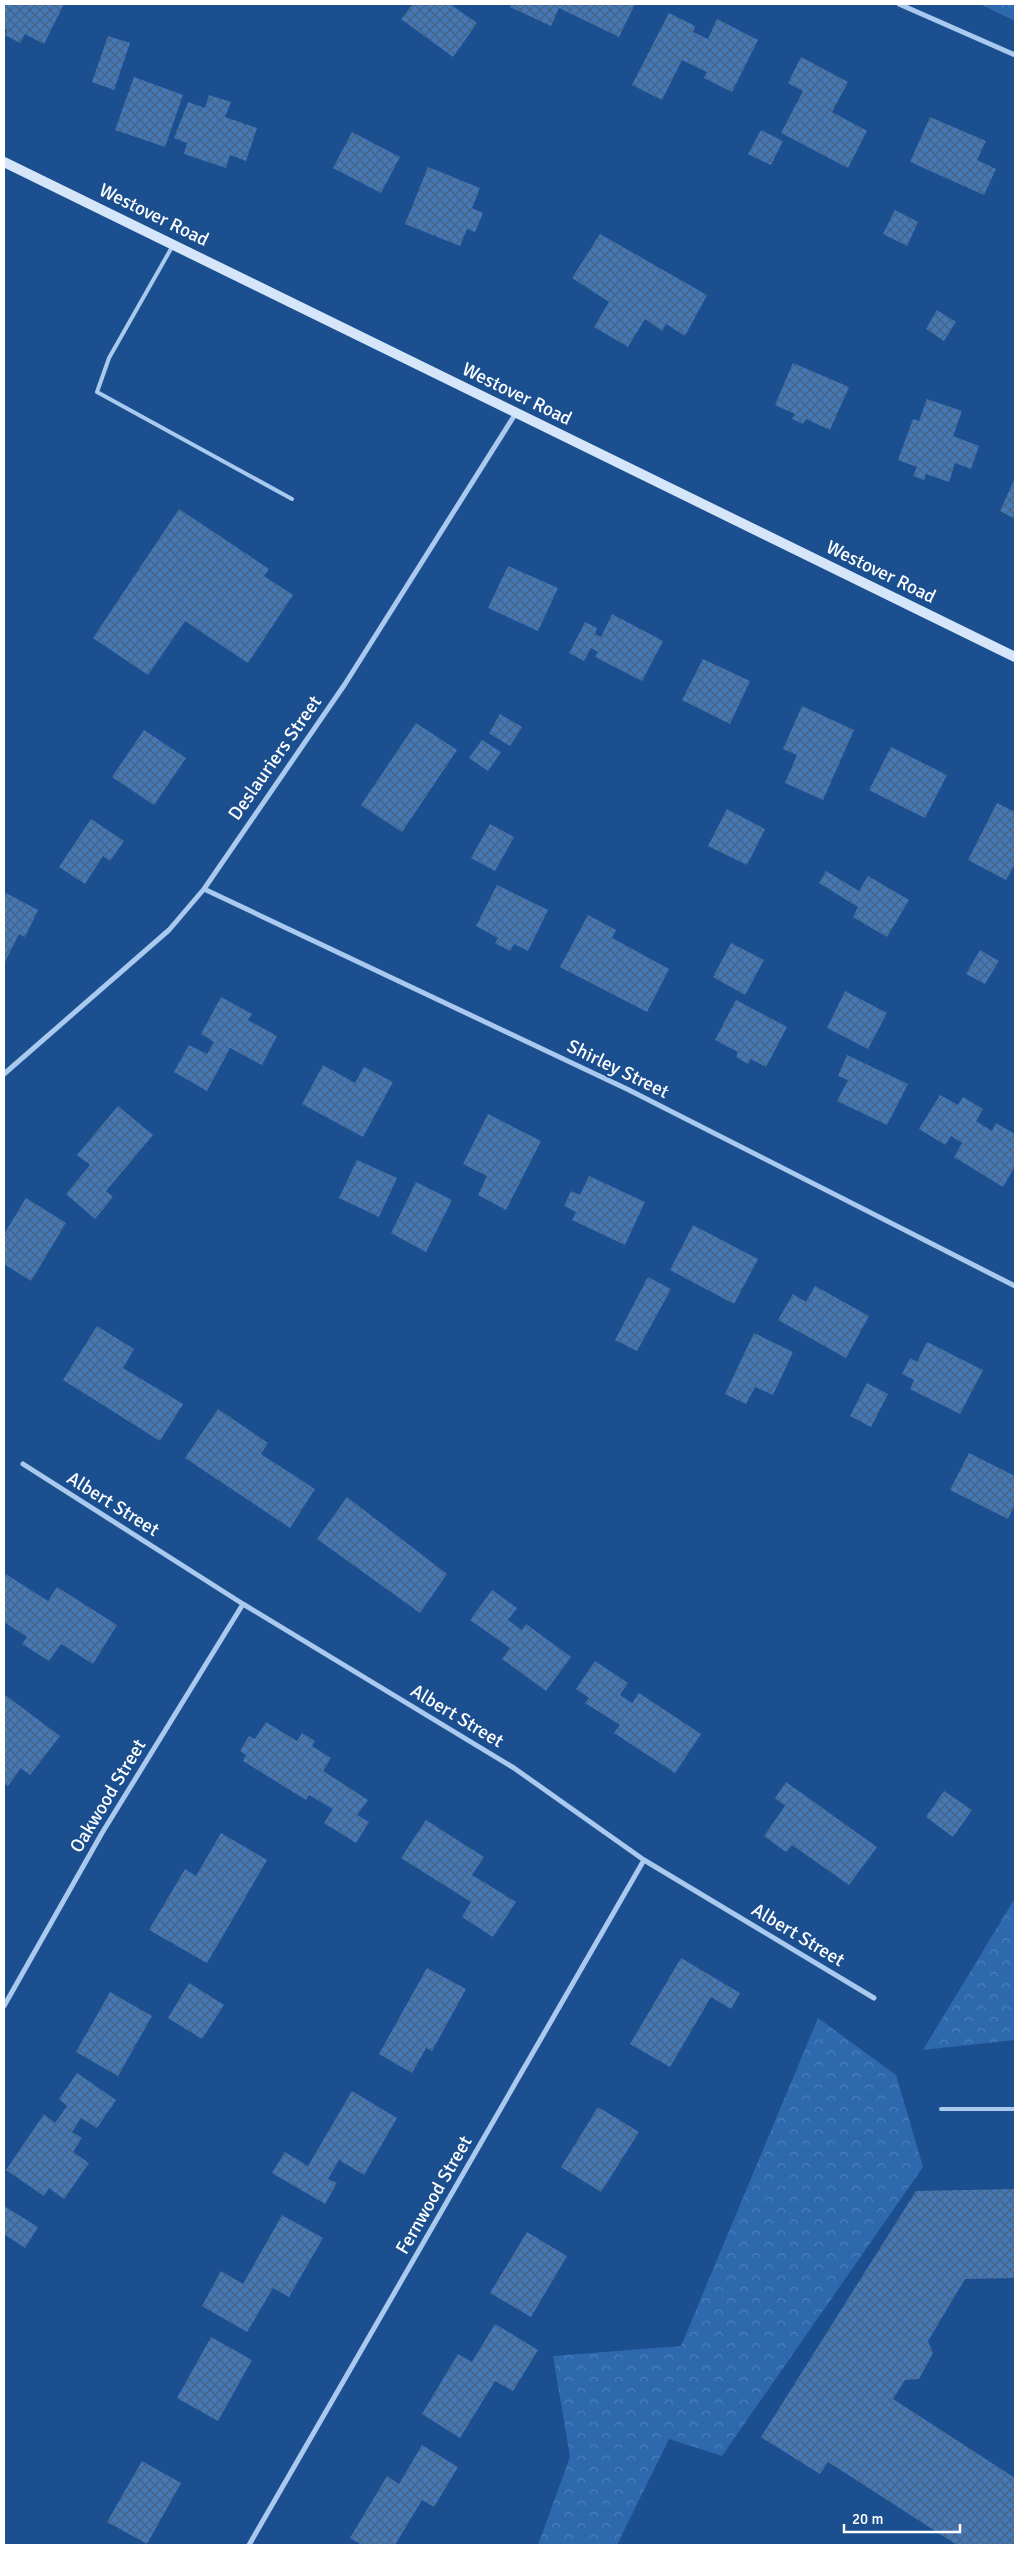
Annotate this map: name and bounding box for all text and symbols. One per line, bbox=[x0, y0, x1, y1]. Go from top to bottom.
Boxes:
street label: Westover Road bbox=[95, 178, 213, 252]
street label: Westover Road bbox=[458, 357, 576, 431]
street label: Westover Road bbox=[822, 535, 940, 609]
street label: Deslauriers Street bbox=[223, 691, 327, 825]
street label: Shirley Street bbox=[563, 1034, 673, 1104]
street label: Albert Street bbox=[62, 1466, 164, 1542]
street label: Albert Street bbox=[406, 1679, 508, 1753]
street label: Oakwood Street bbox=[65, 1734, 152, 1857]
street label: Albert Street bbox=[747, 1898, 849, 1972]
street label: Fernwood Street bbox=[390, 2131, 478, 2259]
scale bar bbox=[844, 2502, 960, 2534]
text: 20 m bbox=[852, 2510, 883, 2528]

